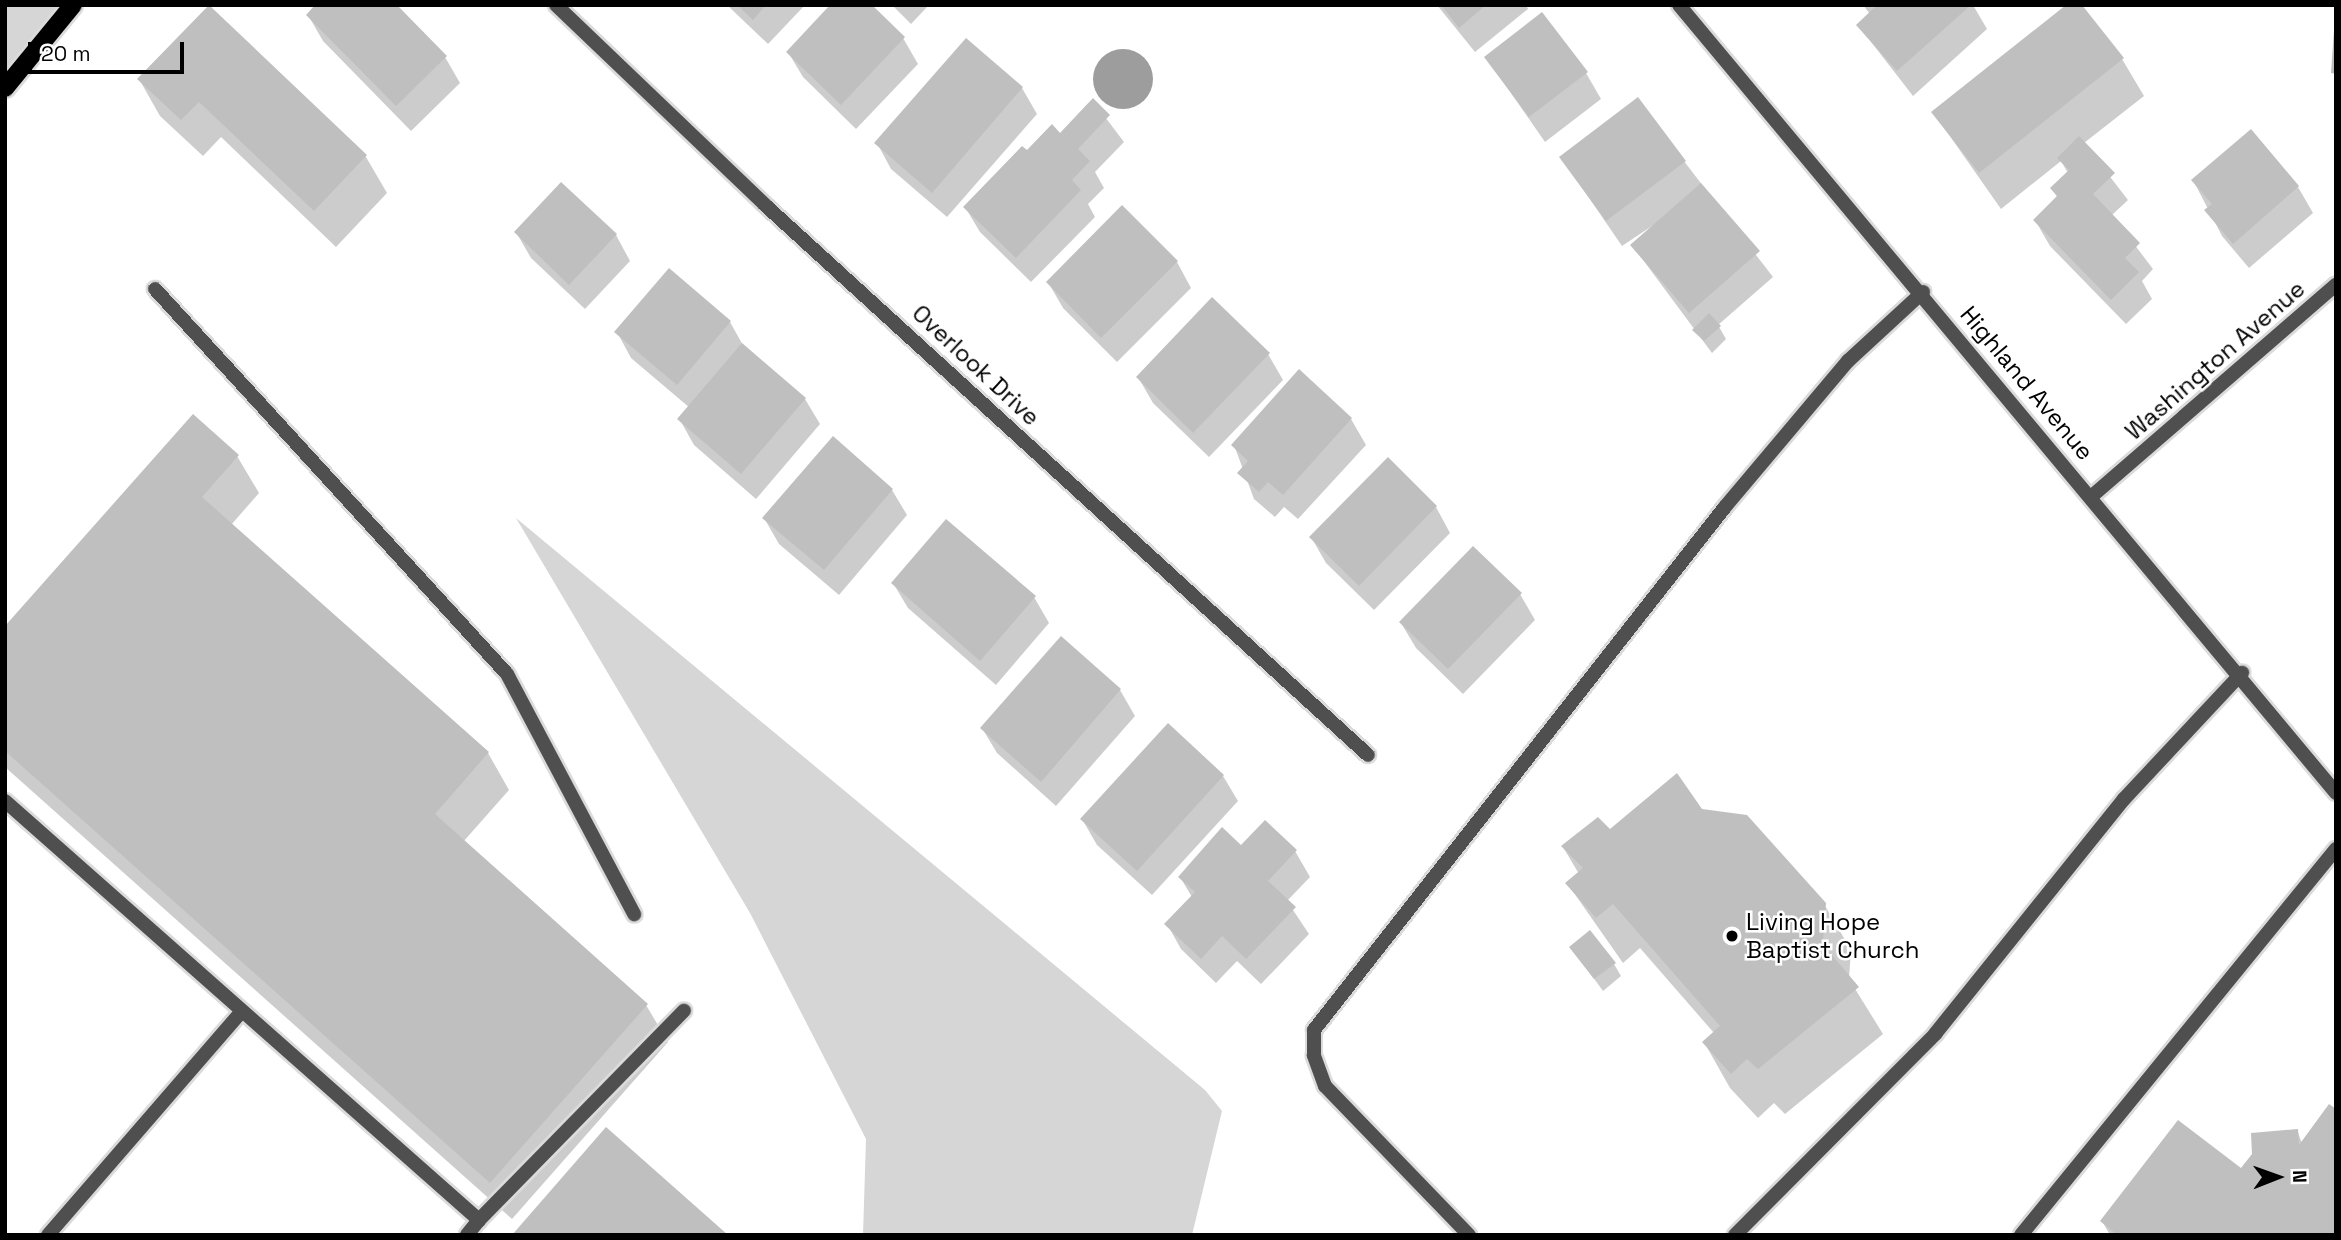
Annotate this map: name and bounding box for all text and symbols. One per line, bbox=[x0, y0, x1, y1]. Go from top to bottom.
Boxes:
scale bar bbox=[32, 28, 187, 72]
text: 20 m bbox=[41, 40, 91, 67]
street label: Washington Avenue bbox=[2119, 274, 2311, 446]
street label: Overlook Drive bbox=[906, 299, 1046, 431]
street label: Highland Avenue bbox=[1954, 300, 2100, 466]
place label: Living Hope Baptist Church bbox=[1746, 908, 1919, 964]
marker: Living Hope Baptist Church bbox=[1724, 928, 1740, 944]
north arrow bbox=[2243, 1142, 2313, 1212]
text: N bbox=[2287, 1170, 2312, 1183]

